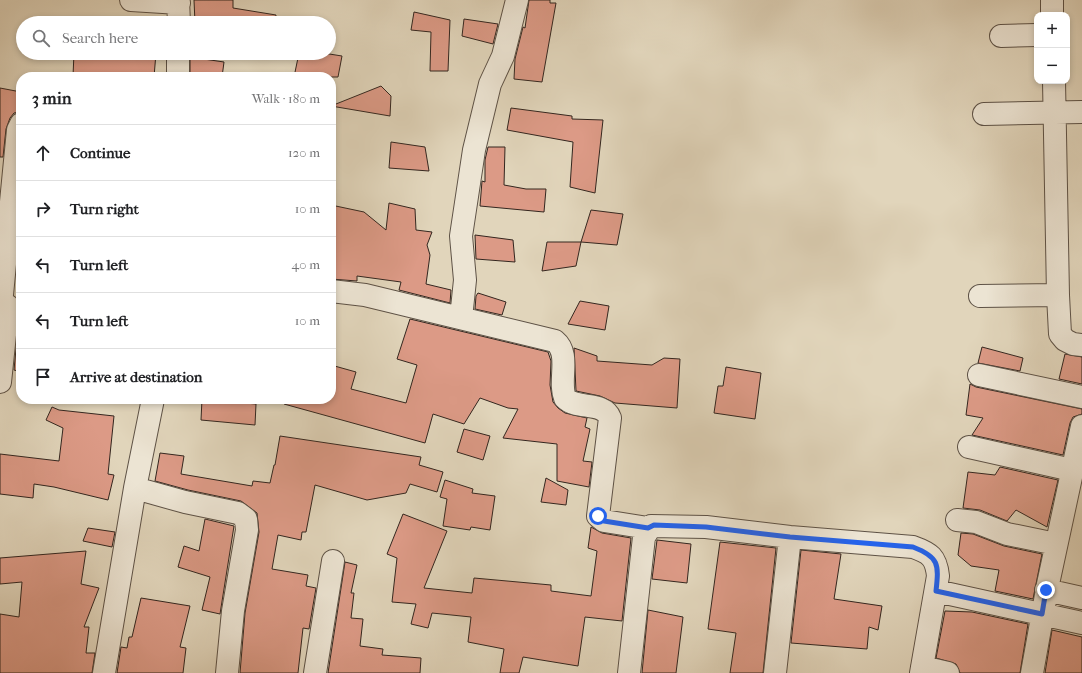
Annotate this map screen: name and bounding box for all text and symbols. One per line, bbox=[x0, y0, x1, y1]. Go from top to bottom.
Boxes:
map controls bbox=[1034, 12, 1070, 84]
button: + bbox=[1034, 12, 1070, 48]
search box bbox=[16, 16, 336, 60]
icon: search bbox=[30, 27, 52, 49]
text: Search here bbox=[62, 29, 138, 47]
button: − bbox=[1034, 48, 1070, 84]
text: 3 min bbox=[32, 88, 72, 108]
text: Walk · 180 m bbox=[252, 91, 320, 106]
icon: ahead bbox=[32, 142, 54, 164]
text: Continue bbox=[70, 144, 130, 162]
text: 120 m bbox=[288, 145, 320, 160]
icon: right bbox=[32, 198, 54, 220]
text: Turn right bbox=[70, 200, 139, 218]
text: 10 m bbox=[295, 201, 320, 216]
icon: left bbox=[32, 254, 54, 276]
text: Turn left bbox=[70, 256, 128, 274]
text: 40 m bbox=[292, 257, 320, 272]
icon: left bbox=[32, 310, 54, 332]
text: Turn left bbox=[70, 312, 128, 330]
text: 10 m bbox=[295, 313, 320, 328]
icon: arrive bbox=[32, 366, 54, 388]
text: Arrive at destination bbox=[70, 368, 202, 386]
route start bbox=[589, 507, 607, 525]
route end bbox=[1037, 581, 1055, 599]

